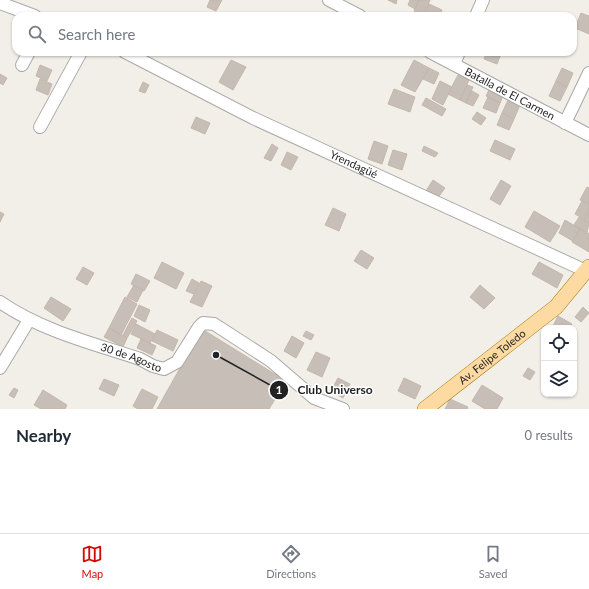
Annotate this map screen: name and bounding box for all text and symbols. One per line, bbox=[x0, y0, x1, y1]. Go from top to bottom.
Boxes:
search box bbox=[12, 12, 577, 56]
icon: search bbox=[26, 23, 48, 45]
text: Search here bbox=[58, 25, 135, 43]
street label: Batalla de El Carmen bbox=[463, 64, 557, 122]
street label: Yrendagüé bbox=[328, 147, 380, 181]
map controls bbox=[541, 325, 577, 397]
button: locate bbox=[541, 325, 577, 361]
street label: Av. Felipe Toledo bbox=[456, 326, 528, 386]
street label: 30 de Agosto bbox=[99, 340, 163, 374]
button: layers bbox=[541, 361, 577, 397]
callout: Club Universo bbox=[269, 378, 381, 402]
text: 1 bbox=[276, 382, 283, 397]
text: Club Universo bbox=[297, 382, 373, 397]
text: Nearby bbox=[16, 425, 71, 446]
text: 0 results bbox=[525, 427, 573, 443]
tab: Map bbox=[81, 543, 103, 580]
tab: Directions bbox=[266, 543, 316, 580]
tab: Saved bbox=[479, 543, 508, 580]

